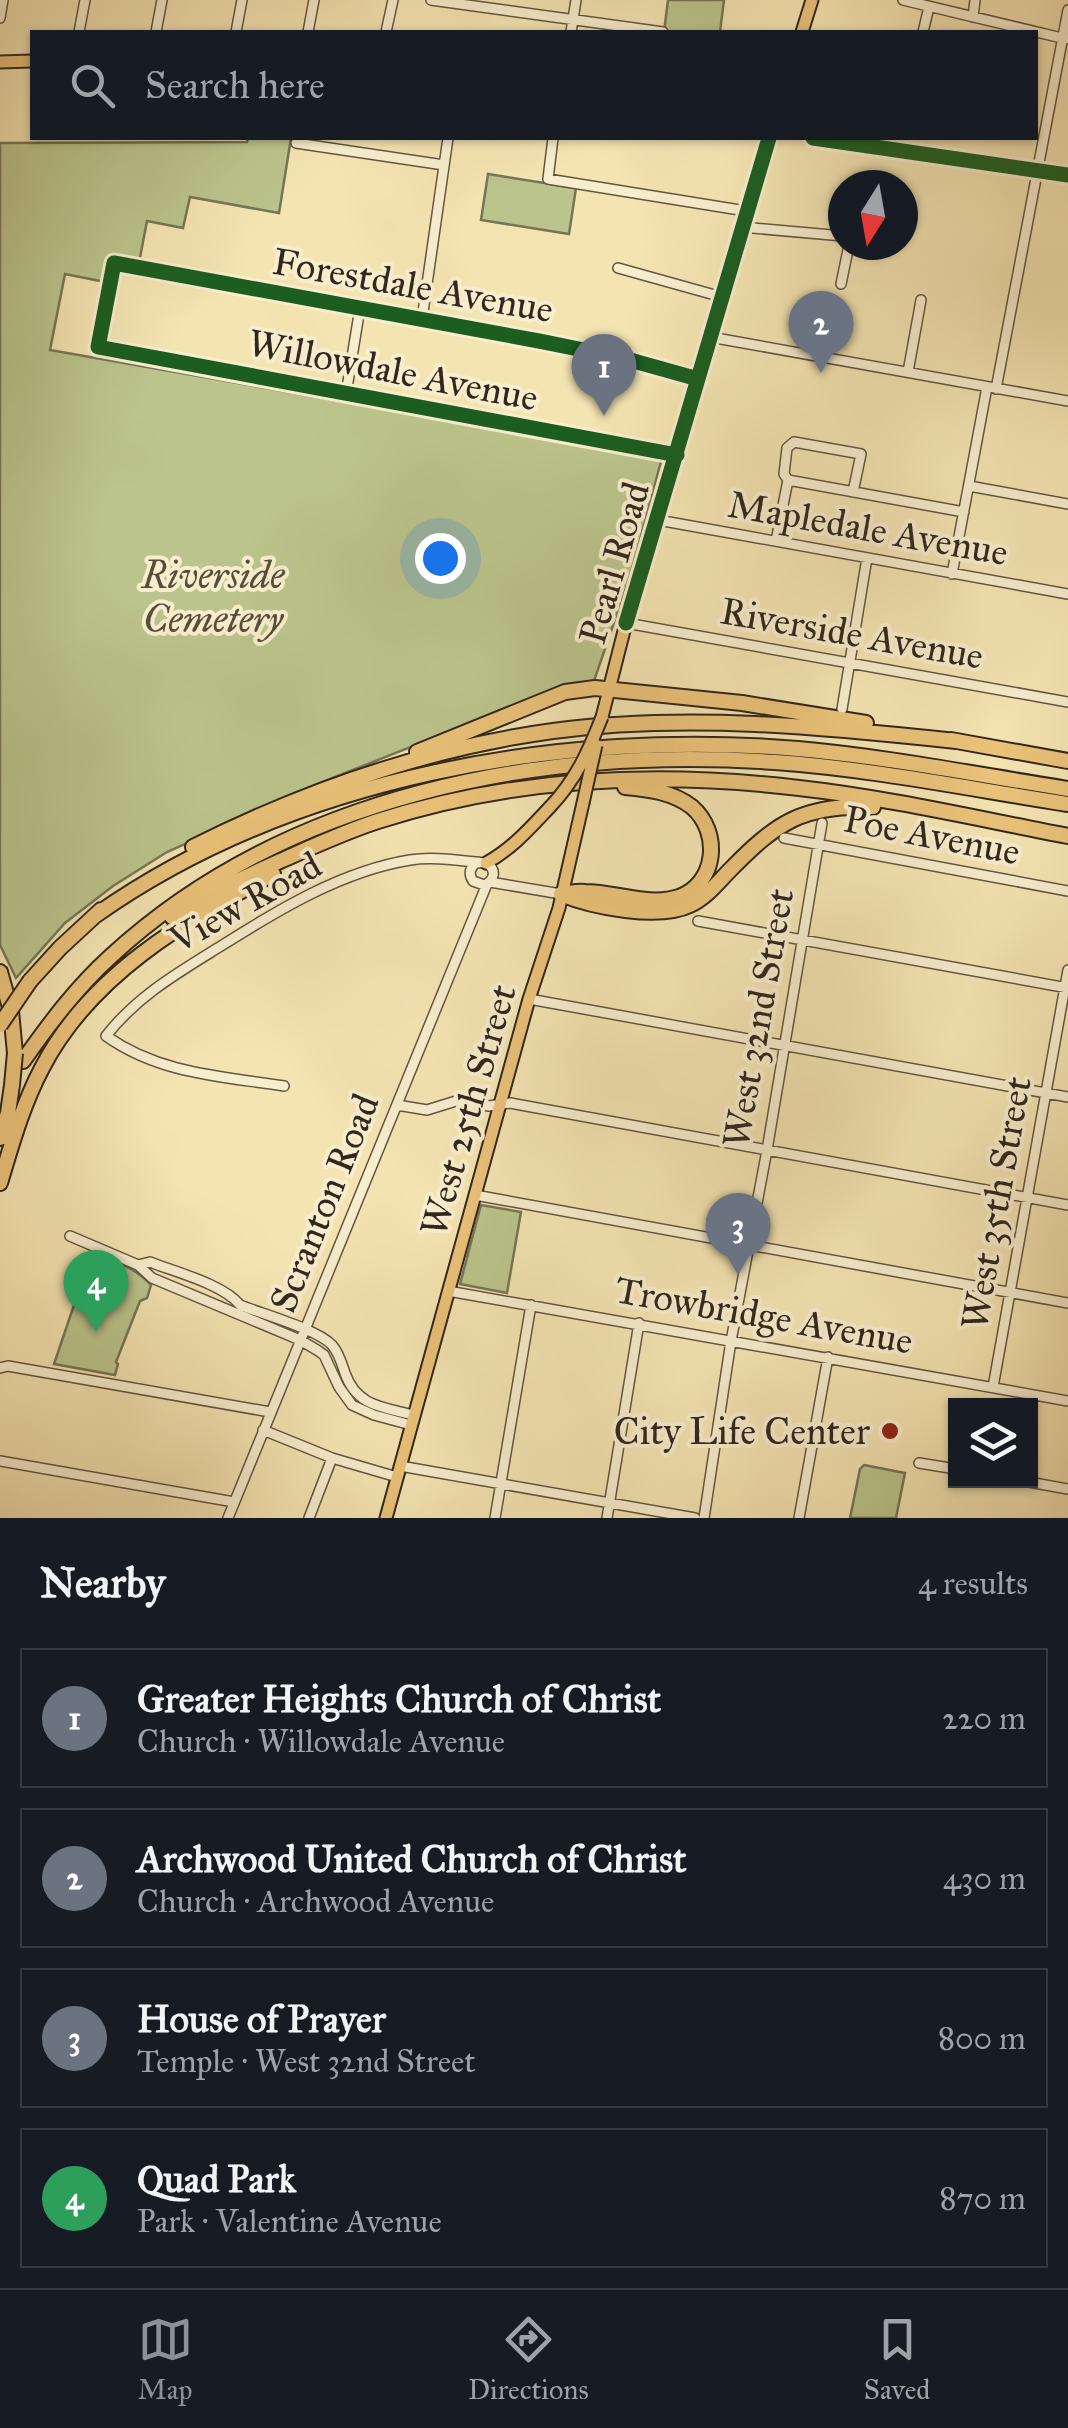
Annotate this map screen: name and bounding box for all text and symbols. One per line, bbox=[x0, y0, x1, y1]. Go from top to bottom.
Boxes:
search box bbox=[30, 30, 1038, 140]
icon: search bbox=[65, 58, 120, 113]
text: Search here bbox=[145, 62, 325, 108]
north arrow bbox=[828, 170, 918, 260]
street label: Forestdale Avenue bbox=[269, 238, 557, 332]
pin: 2 bbox=[788, 290, 854, 373]
street label: Willowdale Avenue bbox=[244, 319, 542, 421]
pin: 1 bbox=[572, 334, 636, 416]
street label: Pearl Road bbox=[569, 477, 659, 649]
street label: Mapledale Avenue bbox=[724, 481, 1012, 575]
your location bbox=[415, 533, 466, 584]
park label: Riverside Cemetery bbox=[140, 552, 285, 642]
street label: Riverside Avenue bbox=[717, 587, 987, 679]
street label: Poe Avenue bbox=[840, 795, 1024, 875]
street label: View Road bbox=[160, 842, 329, 963]
street label: West 32nd Street bbox=[713, 885, 803, 1151]
street label: West 25th Street bbox=[410, 979, 526, 1241]
street label: West 35th Street bbox=[951, 1073, 1041, 1333]
street label: Scranton Road bbox=[259, 1087, 389, 1319]
pin: 3 bbox=[706, 1192, 770, 1275]
pin: 4 bbox=[64, 1250, 128, 1332]
street label: Trowbridge Avenue bbox=[612, 1266, 916, 1364]
map controls bbox=[948, 1398, 1038, 1488]
button: layers bbox=[948, 1398, 1038, 1488]
place label: City Life Center bbox=[614, 1408, 871, 1454]
marker: City Life Center bbox=[879, 1420, 901, 1442]
text: Nearby bbox=[40, 1557, 165, 1609]
text: 4 results bbox=[918, 1564, 1028, 1603]
text: Greater Heights Church of Christ bbox=[137, 1676, 661, 1722]
text: 1 bbox=[68, 1699, 81, 1738]
text: 220 m bbox=[942, 1699, 1026, 1738]
text: Church · Willowdale Avenue bbox=[137, 1722, 505, 1761]
text: Archwood United Church of Christ bbox=[137, 1836, 686, 1882]
text: 2 bbox=[67, 1859, 82, 1898]
text: 430 m bbox=[943, 1859, 1026, 1898]
text: Church · Archwood Avenue bbox=[137, 1882, 494, 1921]
text: House of Prayer bbox=[137, 1996, 386, 2042]
text: 3 bbox=[68, 2019, 81, 2058]
text: 800 m bbox=[938, 2019, 1026, 2058]
text: Temple · West 32nd Street bbox=[137, 2042, 476, 2081]
text: Quad Park bbox=[137, 2156, 296, 2202]
text: 4 bbox=[66, 2179, 83, 2218]
text: 870 m bbox=[940, 2179, 1026, 2218]
text: Park · Valentine Avenue bbox=[137, 2202, 442, 2241]
tab: Map bbox=[138, 2312, 193, 2407]
tab: Directions bbox=[468, 2312, 589, 2407]
tab: Saved bbox=[864, 2312, 930, 2407]

